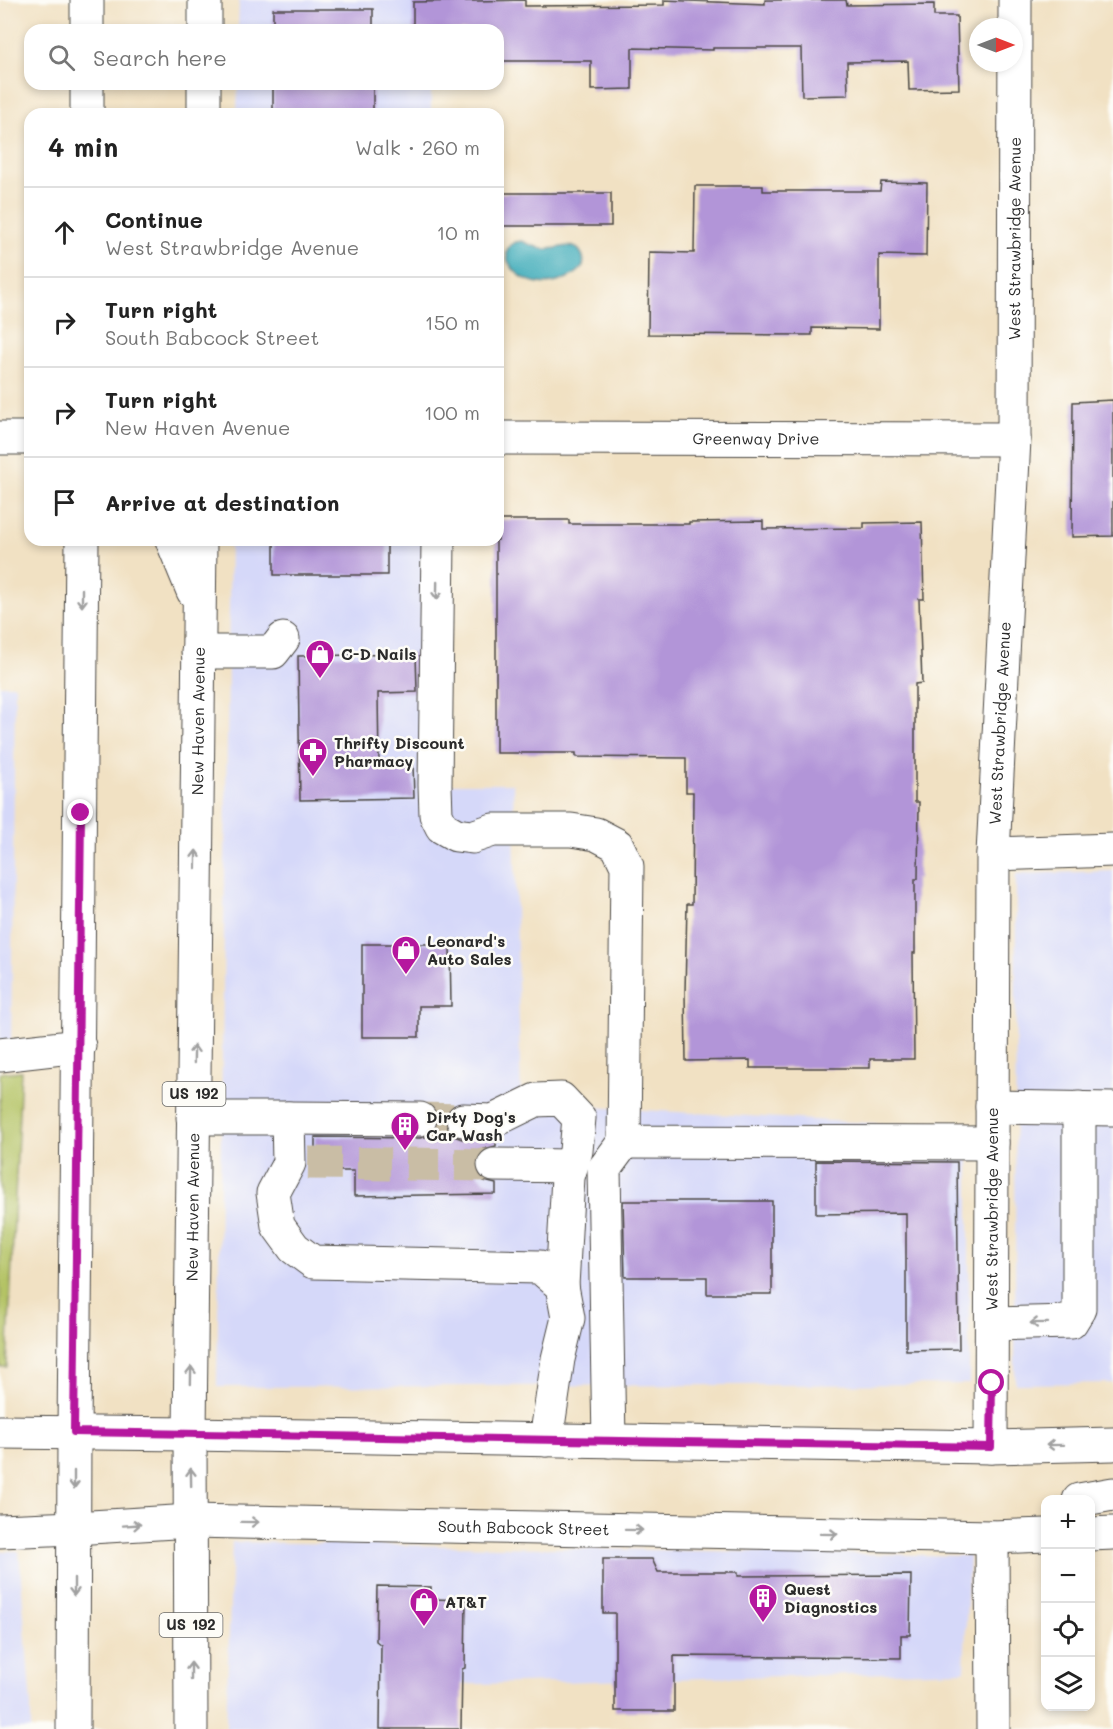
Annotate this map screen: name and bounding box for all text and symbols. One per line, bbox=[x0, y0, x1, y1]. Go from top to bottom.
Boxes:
north arrow bbox=[969, 18, 1023, 72]
search box bbox=[24, 24, 504, 90]
icon: search bbox=[45, 41, 78, 74]
text: Search here bbox=[93, 43, 227, 72]
text: 4 min bbox=[48, 130, 118, 164]
text: Walk · 260 m bbox=[355, 134, 480, 160]
street label: West Strawbridge Avenue bbox=[1003, 137, 1025, 340]
text: Continue bbox=[105, 205, 203, 234]
icon: ahead bbox=[48, 216, 81, 249]
text: 10 m bbox=[436, 219, 480, 245]
text: West Strawbridge Avenue bbox=[105, 234, 359, 260]
text: Turn right bbox=[105, 295, 217, 324]
icon: right bbox=[48, 306, 81, 339]
text: 150 m bbox=[425, 309, 480, 335]
text: South Babcock Street bbox=[105, 324, 319, 350]
text: Turn right bbox=[105, 385, 217, 414]
icon: right bbox=[48, 396, 81, 429]
text: 100 m bbox=[424, 399, 480, 425]
text: New Haven Avenue bbox=[105, 414, 290, 440]
street label: Greenway Drive bbox=[693, 427, 819, 449]
icon: arrive bbox=[48, 486, 81, 519]
text: Arrive at destination bbox=[105, 488, 340, 517]
one-way arrow bbox=[431, 581, 443, 601]
one-way arrow bbox=[76, 588, 88, 608]
street label: West Strawbridge Avenue bbox=[983, 621, 1015, 825]
shop icon: C-D Nails bbox=[304, 638, 336, 680]
place label: C-D Nails bbox=[341, 643, 417, 664]
street label: New Haven Avenue bbox=[186, 647, 209, 795]
place label: Thrifty Discount Pharmacy bbox=[334, 732, 465, 771]
pharmacy icon: Thrifty Discount Pharmacy bbox=[297, 736, 329, 778]
route end bbox=[67, 799, 93, 825]
one-way arrow bbox=[190, 850, 202, 870]
place label: Leonard's Auto Sales bbox=[427, 930, 512, 969]
shop icon: Leonard's Auto Sales bbox=[390, 934, 422, 976]
one-way arrow bbox=[188, 1045, 200, 1065]
road number: US 192 bbox=[162, 1082, 226, 1106]
place label: Dirty Dog's Car Wash bbox=[426, 1106, 516, 1145]
street label: West Strawbridge Avenue bbox=[980, 1107, 1002, 1311]
building icon: Dirty Dog's Car Wash bbox=[389, 1110, 421, 1152]
street label: New Haven Avenue bbox=[181, 1133, 203, 1281]
one-way arrow bbox=[1030, 1317, 1050, 1329]
one-way arrow bbox=[185, 1366, 197, 1386]
route start bbox=[978, 1369, 1004, 1395]
one-way arrow bbox=[1045, 1440, 1065, 1451]
one-way arrow bbox=[185, 1468, 197, 1488]
one-way arrow bbox=[68, 1470, 80, 1490]
map controls bbox=[1041, 1495, 1095, 1711]
button: + bbox=[1041, 1495, 1095, 1549]
street label: South Babcock Street bbox=[438, 1515, 610, 1539]
one-way arrow bbox=[239, 1516, 259, 1528]
one-way arrow bbox=[122, 1519, 142, 1530]
one-way arrow bbox=[623, 1524, 643, 1536]
one-way arrow bbox=[818, 1528, 838, 1539]
button: − bbox=[1041, 1549, 1095, 1603]
one-way arrow bbox=[68, 1576, 80, 1596]
place label: Quest Diagnostics bbox=[784, 1578, 877, 1617]
building icon: Quest Diagnostics bbox=[747, 1582, 779, 1624]
shop icon: AT&T bbox=[408, 1586, 440, 1628]
place label: AT&T bbox=[445, 1591, 487, 1612]
button: locate bbox=[1041, 1603, 1095, 1657]
road number: US 192 bbox=[160, 1613, 222, 1637]
button: layers bbox=[1041, 1657, 1095, 1711]
one-way arrow bbox=[185, 1661, 197, 1681]

